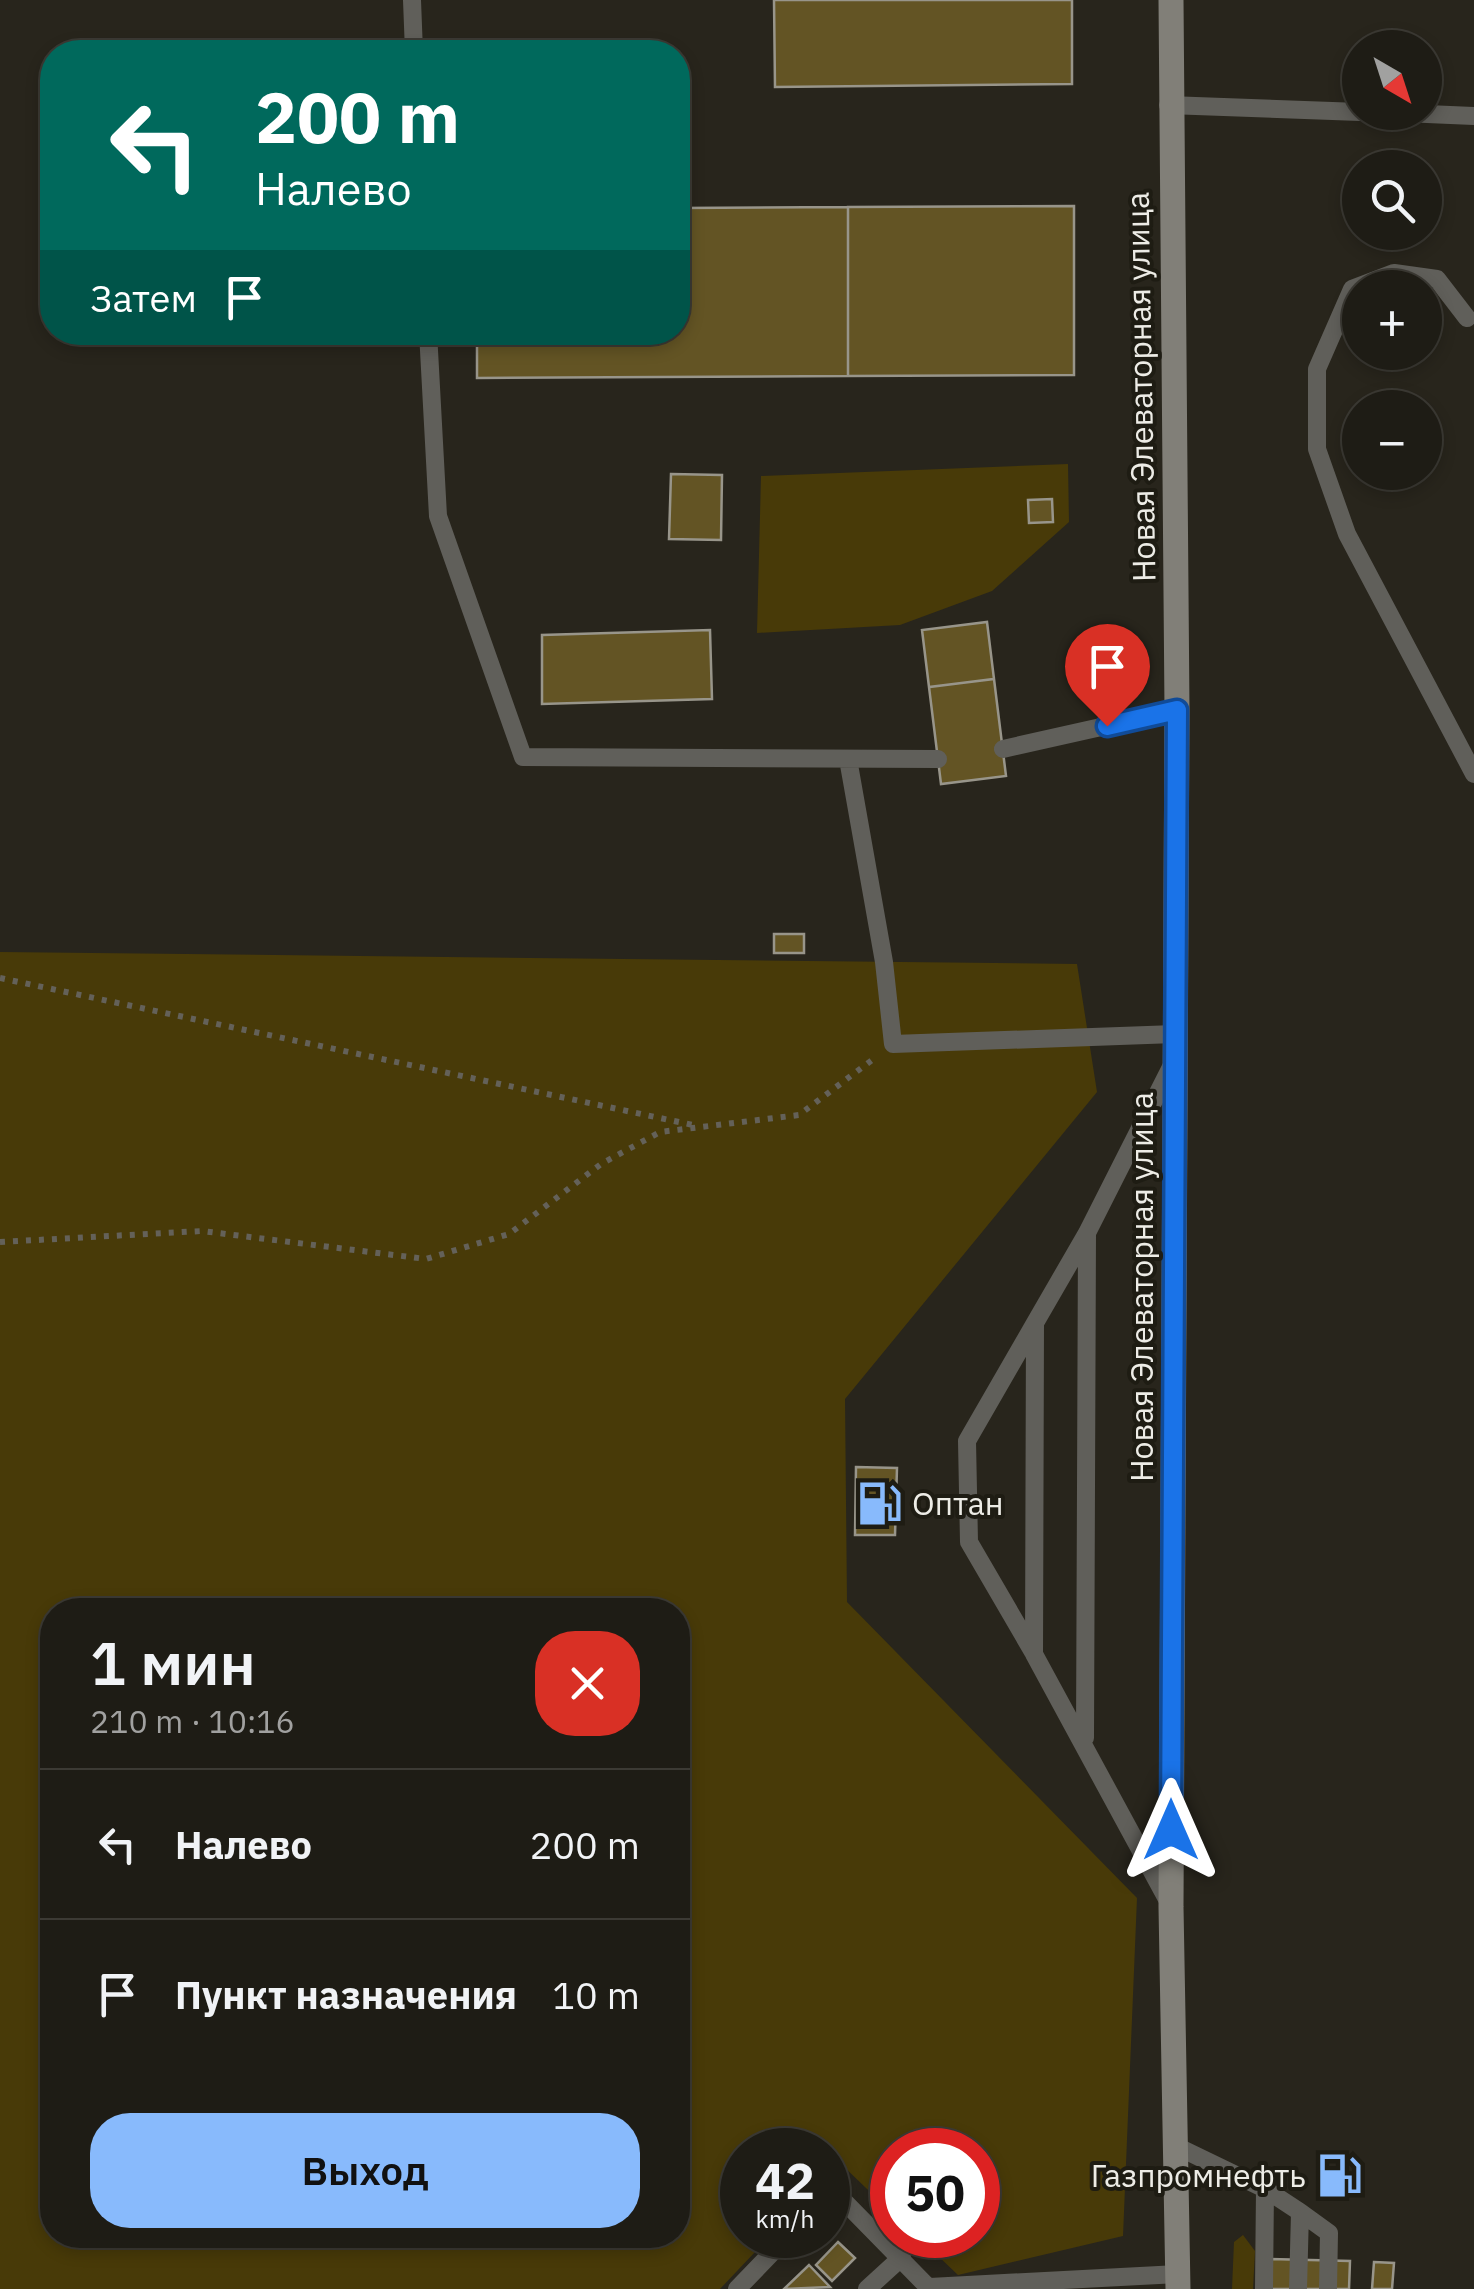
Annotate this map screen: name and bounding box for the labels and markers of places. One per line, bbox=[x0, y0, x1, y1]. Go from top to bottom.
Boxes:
pin bbox=[1065, 624, 1150, 727]
fuel station icon: Оптан bbox=[855, 1479, 903, 1527]
place label: Оптан bbox=[912, 1482, 1004, 1524]
fuel station icon: Газпромнефть bbox=[1315, 2151, 1363, 2199]
place label: Газпромнефть bbox=[1091, 2154, 1306, 2196]

